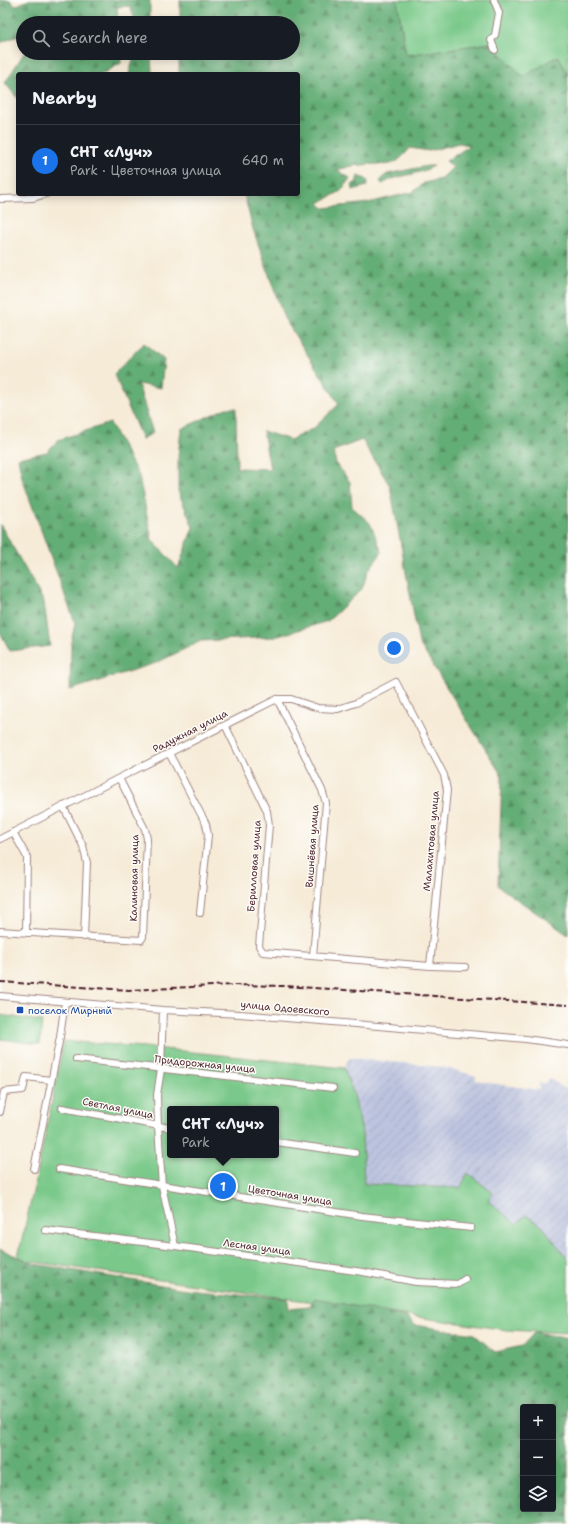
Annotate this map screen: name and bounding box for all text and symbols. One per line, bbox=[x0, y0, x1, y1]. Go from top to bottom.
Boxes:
search box bbox=[16, 16, 300, 60]
icon: search bbox=[30, 27, 52, 49]
text: Search here bbox=[62, 28, 148, 48]
text: Nearby bbox=[32, 87, 97, 109]
text: СНТ «Луч» bbox=[70, 142, 153, 162]
text: 1 bbox=[42, 152, 48, 169]
text: 640 m bbox=[242, 152, 284, 169]
text: Park · Цветочная улица bbox=[70, 162, 221, 179]
your location bbox=[384, 638, 404, 658]
street label: Радужная улица bbox=[150, 706, 230, 755]
street label: Малахитовая улица bbox=[420, 790, 442, 892]
street label: Вишнёвая улица bbox=[303, 803, 321, 888]
street label: Берилловая улица bbox=[244, 819, 264, 912]
street label: Калиновая улица bbox=[127, 834, 141, 922]
street label: улица Одоевского bbox=[240, 998, 330, 1018]
place label: поселок Мирный bbox=[28, 1004, 112, 1017]
marker: поселок Мирный bbox=[15, 1005, 25, 1015]
street label: Придорожная улица bbox=[154, 1052, 257, 1076]
street label: Светлая улица bbox=[81, 1095, 155, 1121]
popup bbox=[167, 1106, 279, 1158]
text: СНТ «Луч» bbox=[182, 1114, 264, 1134]
text: Park bbox=[182, 1134, 210, 1151]
pin: 1 bbox=[210, 1171, 236, 1201]
street label: Цветочная улица bbox=[247, 1182, 334, 1208]
street label: Лесная улица bbox=[222, 1236, 292, 1258]
map controls bbox=[520, 1404, 556, 1512]
button: + bbox=[520, 1404, 556, 1440]
button: − bbox=[520, 1440, 556, 1476]
button: layers bbox=[520, 1476, 556, 1512]

